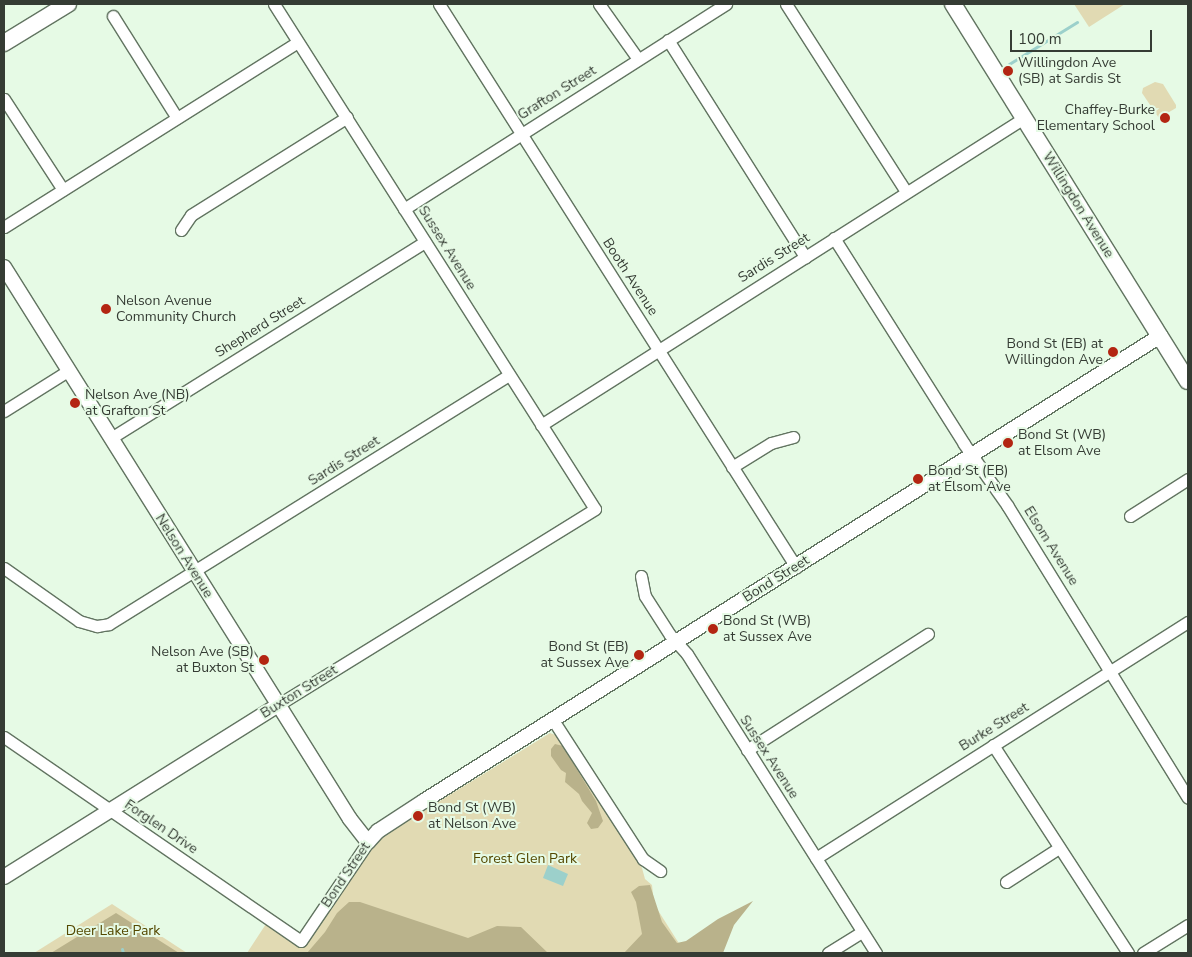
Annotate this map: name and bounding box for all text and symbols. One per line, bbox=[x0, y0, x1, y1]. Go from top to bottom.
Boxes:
scale bar bbox=[1012, 20, 1154, 52]
text: 100 m bbox=[1018, 29, 1062, 49]
place label: Willingdon Ave (SB) at Sardis St bbox=[1018, 55, 1121, 88]
street label: Grafton Street bbox=[515, 62, 599, 124]
marker: Willingdon Ave (SB) at Sardis St bbox=[1002, 65, 1014, 77]
place label: Chaffey-Burke Elementary School bbox=[1037, 102, 1155, 134]
marker: Chaffey-Burke Elementary School bbox=[1159, 112, 1171, 124]
street label: Willingdon Avenue bbox=[1039, 149, 1117, 261]
street label: Sussex Avenue bbox=[414, 203, 480, 293]
street label: Sardis Street bbox=[735, 229, 813, 287]
street label: Booth Avenue bbox=[599, 235, 661, 319]
place label: Nelson Avenue Community Church bbox=[116, 293, 236, 326]
street label: Shepherd Street bbox=[212, 293, 308, 361]
marker: Nelson Avenue Community Church bbox=[100, 303, 112, 315]
place label: Bond St (EB) at Willingdon Ave bbox=[1005, 336, 1103, 368]
marker: Bond St (EB) at Willingdon Ave bbox=[1107, 346, 1119, 358]
place label: Nelson Ave (NB) at Grafton St bbox=[85, 387, 190, 420]
marker: Nelson Ave (NB) at Grafton St bbox=[69, 397, 81, 409]
place label: Bond St (WB) at Elsom Ave bbox=[1018, 427, 1106, 460]
street label: Sardis Street bbox=[305, 432, 383, 490]
marker: Bond St (WB) at Elsom Ave bbox=[1002, 437, 1014, 449]
place label: Bond St (EB) at Elsom Ave bbox=[928, 463, 1011, 496]
marker: Bond St (EB) at Elsom Ave bbox=[912, 473, 924, 485]
street label: Elsom Avenue bbox=[1020, 503, 1082, 589]
street label: Nelson Avenue bbox=[152, 511, 216, 601]
street label: Bond Street bbox=[740, 552, 812, 606]
place label: Bond St (WB) at Sussex Ave bbox=[723, 613, 812, 646]
marker: Bond St (WB) at Sussex Ave bbox=[707, 623, 719, 635]
place label: Bond St (EB) at Sussex Ave bbox=[540, 639, 629, 672]
place label: Nelson Ave (SB) at Buxton St bbox=[151, 644, 254, 676]
marker: Bond St (EB) at Sussex Ave bbox=[633, 649, 645, 661]
marker: Nelson Ave (SB) at Buxton St bbox=[258, 654, 270, 666]
street label: Buxton Street bbox=[258, 662, 340, 722]
street label: Burke Street bbox=[956, 699, 1032, 755]
street label: Sussex Avenue bbox=[736, 712, 802, 802]
street label: Forglen Drive bbox=[121, 796, 201, 858]
place label: Bond St (WB) at Nelson Ave bbox=[428, 800, 516, 832]
marker: Bond St (WB) at Nelson Ave bbox=[412, 810, 424, 822]
street label: Bond Street bbox=[318, 839, 374, 911]
park label: Forest Glen Park bbox=[473, 851, 577, 867]
park label: Deer Lake Park bbox=[66, 923, 160, 939]

